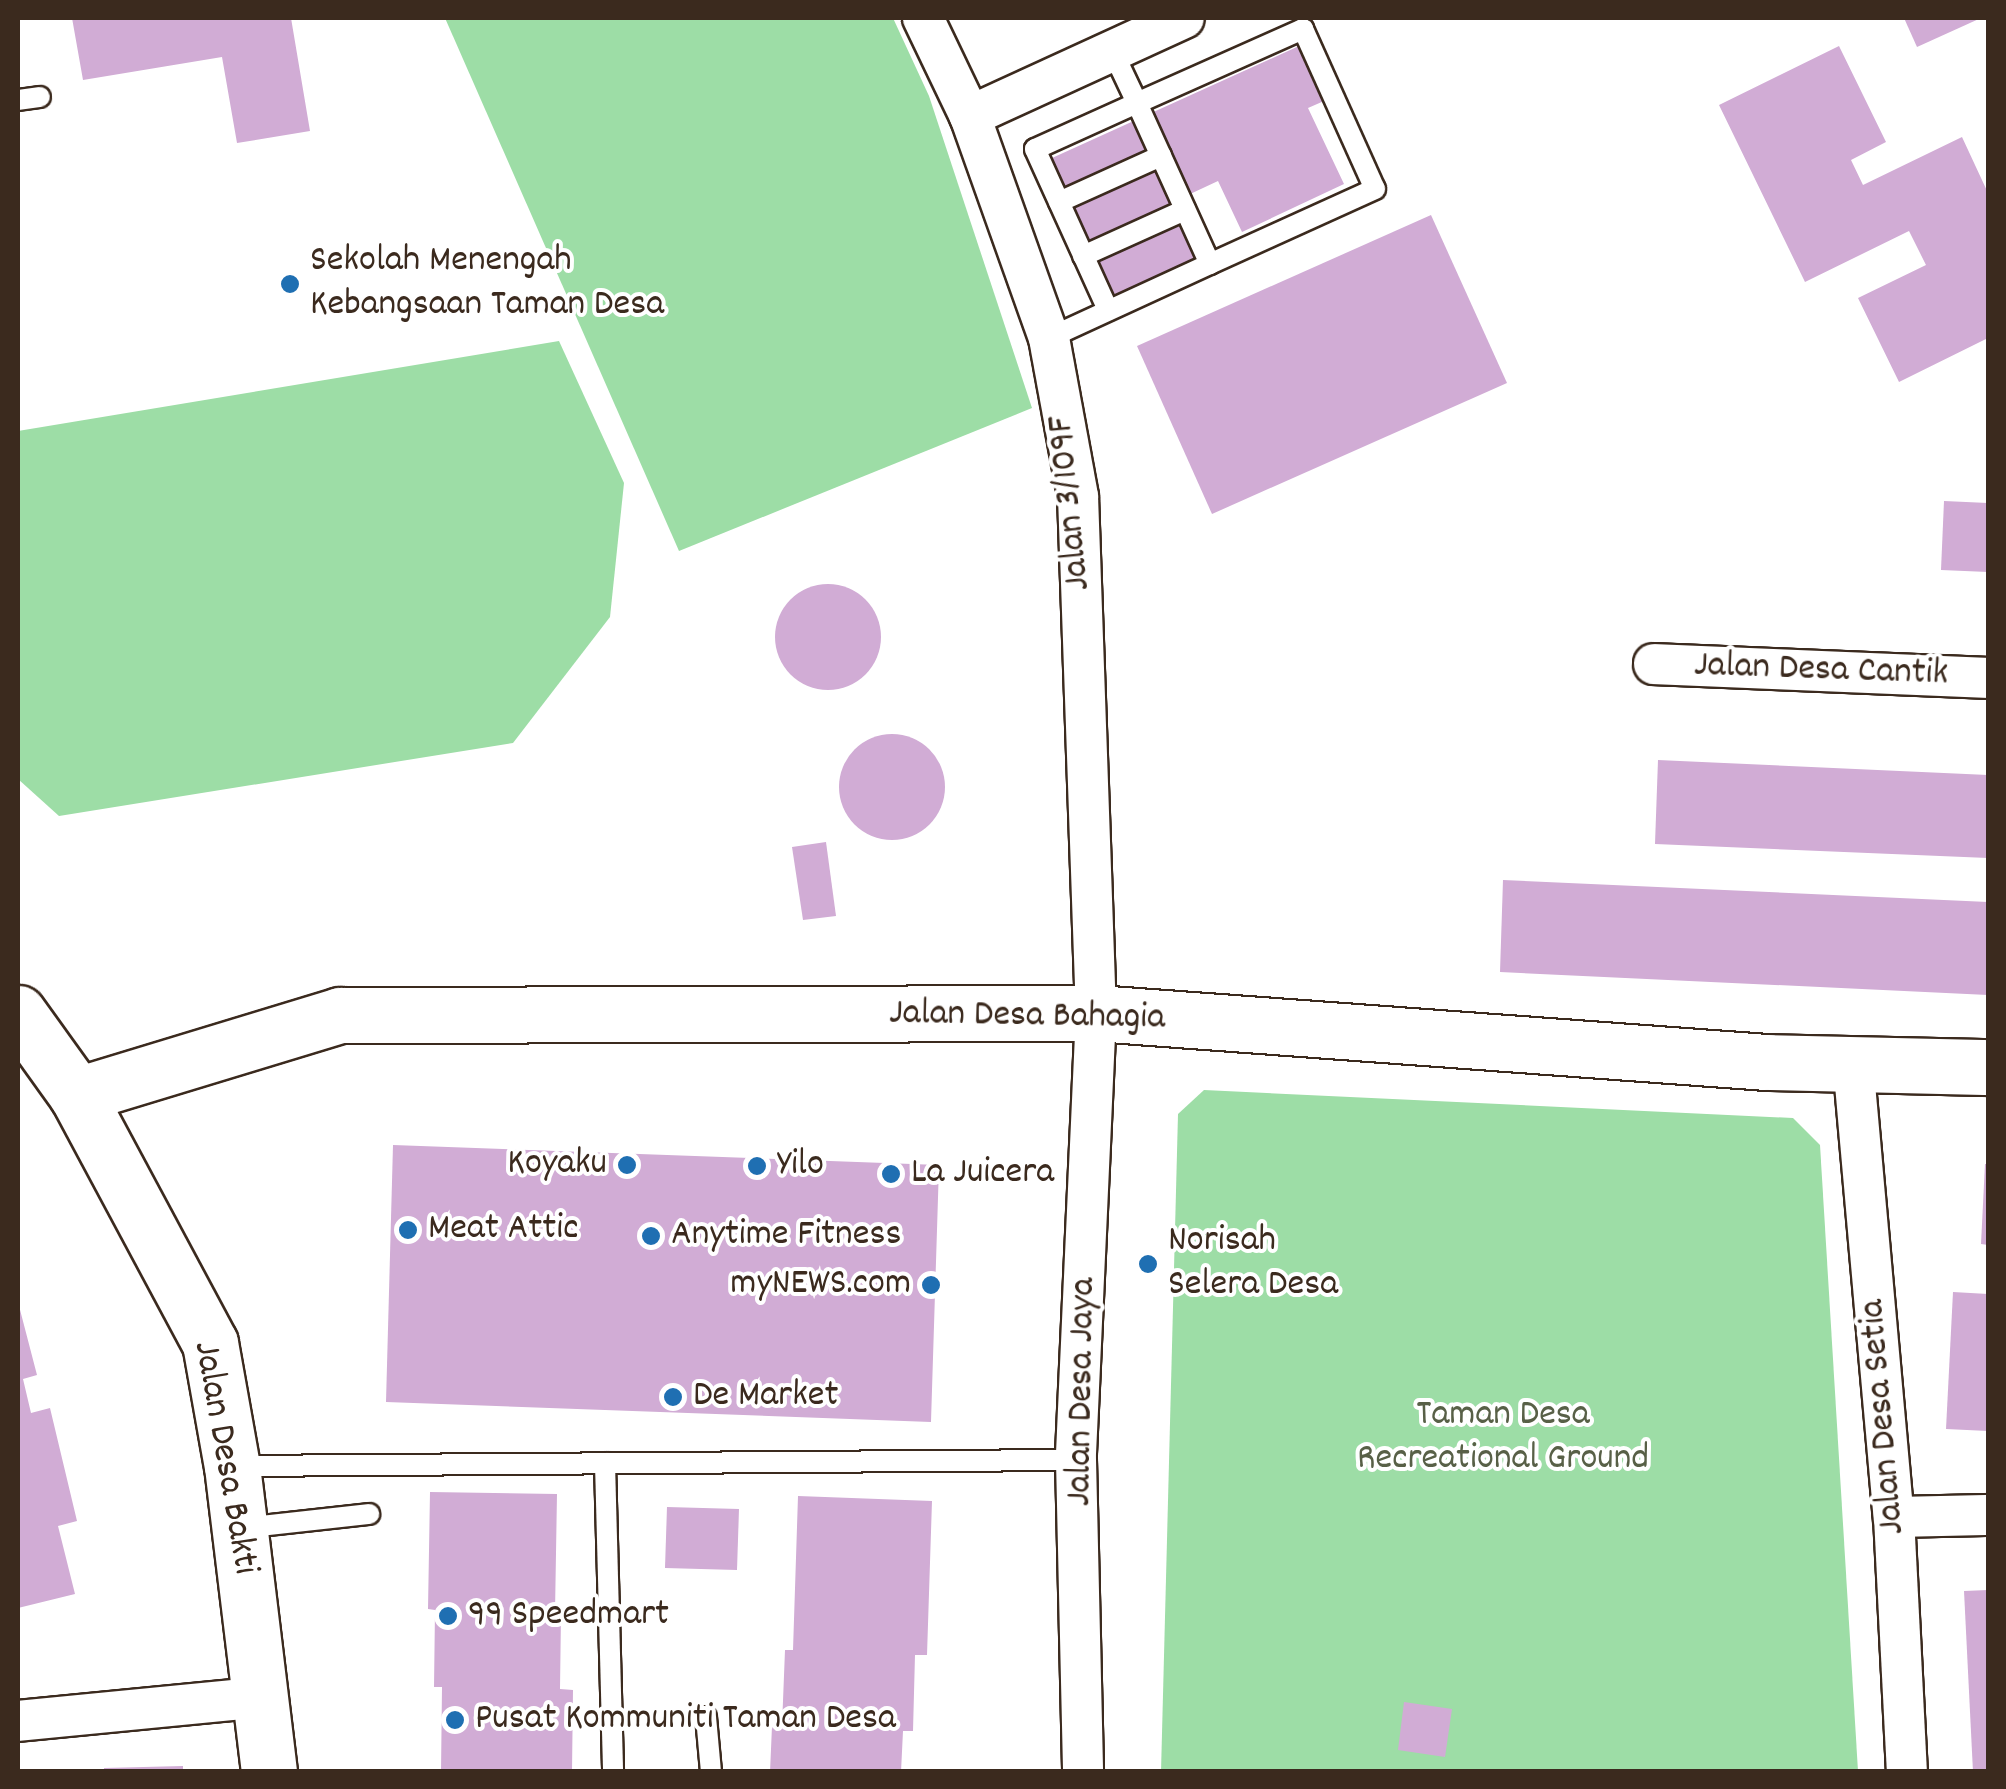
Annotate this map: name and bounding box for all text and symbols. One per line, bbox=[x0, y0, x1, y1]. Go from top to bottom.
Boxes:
place label: Sekolah Menengah Kebangsaan Taman Desa bbox=[310, 239, 664, 328]
marker: Sekolah Menengah Kebangsaan Taman Desa bbox=[279, 273, 301, 295]
street label: Jalan 3/109F bbox=[1039, 413, 1103, 593]
street label: Jalan Desa Cantik bbox=[1693, 644, 1949, 698]
street label: Jalan Desa Bahagia bbox=[889, 992, 1165, 1042]
place label: Koyaku bbox=[507, 1142, 607, 1188]
place label: Yilo bbox=[777, 1143, 824, 1189]
place label: La Juicera bbox=[911, 1151, 1054, 1197]
marker: Koyaku bbox=[616, 1154, 638, 1176]
marker: Yilo bbox=[746, 1155, 768, 1177]
marker: La Juicera bbox=[880, 1163, 902, 1185]
place label: Meat Attic bbox=[428, 1207, 579, 1253]
place label: Anytime Fitness bbox=[671, 1213, 901, 1259]
marker: Meat Attic bbox=[397, 1219, 419, 1241]
place label: Norisah Selera Desa bbox=[1168, 1219, 1338, 1308]
marker: Anytime Fitness bbox=[640, 1225, 662, 1247]
marker: Norisah Selera Desa bbox=[1137, 1253, 1159, 1275]
place label: myNEWS.com bbox=[730, 1262, 911, 1308]
marker: myNEWS.com bbox=[920, 1274, 942, 1296]
street label: Jalan Desa Jaya bbox=[1058, 1277, 1108, 1507]
street label: Jalan Desa Setia bbox=[1851, 1298, 1917, 1536]
street label: Jalan Desa Bakti bbox=[181, 1338, 267, 1578]
place label: De Market bbox=[693, 1374, 839, 1420]
marker: De Market bbox=[662, 1386, 684, 1408]
park label: Taman Desa Recreational Ground bbox=[1357, 1393, 1649, 1482]
place label: 99 Speedmart bbox=[468, 1593, 669, 1639]
marker: 99 Speedmart bbox=[437, 1605, 459, 1627]
place label: Pusat Kommuniti Taman Desa bbox=[475, 1697, 896, 1743]
marker: Pusat Kommuniti Taman Desa bbox=[444, 1709, 466, 1731]

